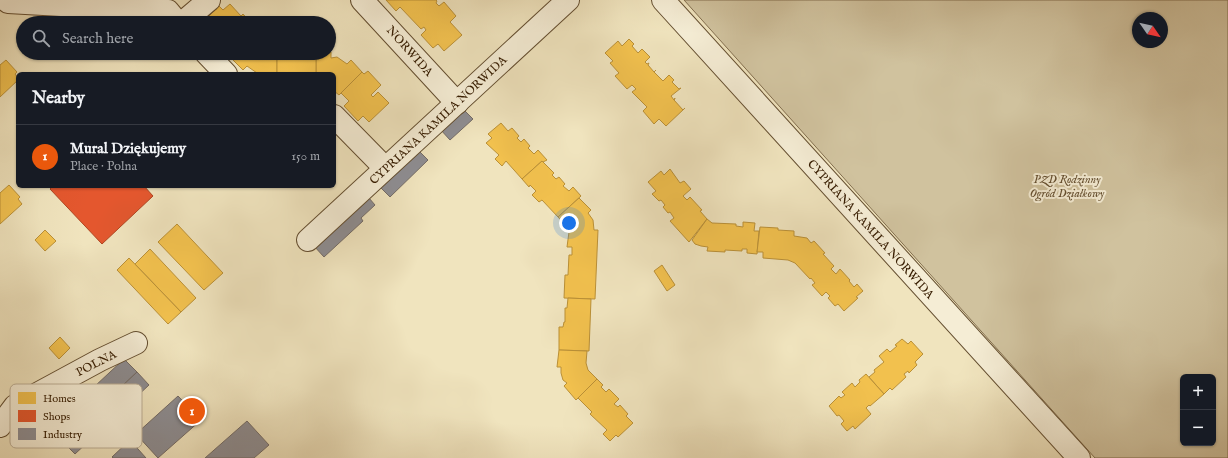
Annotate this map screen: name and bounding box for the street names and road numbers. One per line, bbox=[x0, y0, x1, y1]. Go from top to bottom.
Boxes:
street label: NORWIDA bbox=[383, 23, 437, 80]
street label: CYPRIANA KAMILA NORWIDA bbox=[367, 52, 511, 188]
street label: CYPRIANA KAMILA NORWIDA bbox=[804, 157, 938, 303]
street label: POLNA bbox=[73, 347, 120, 380]

